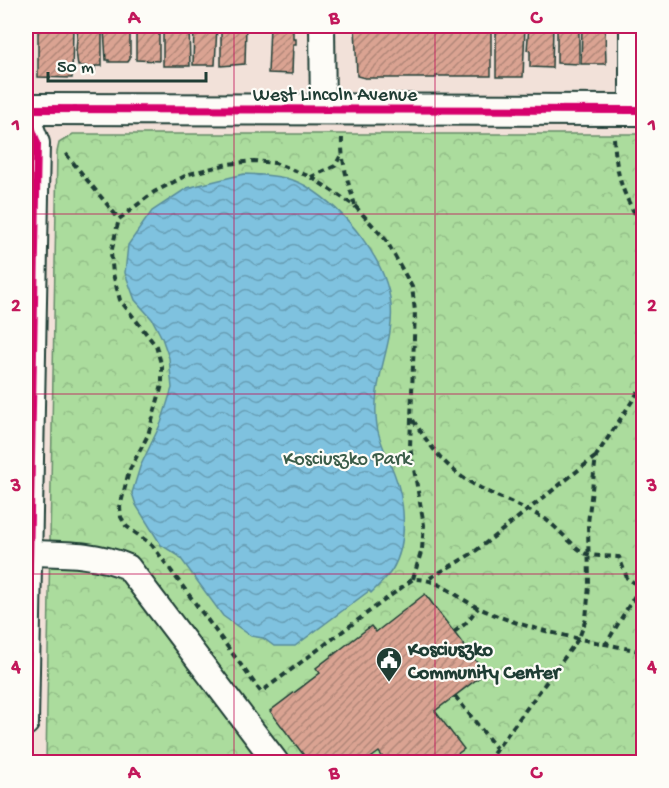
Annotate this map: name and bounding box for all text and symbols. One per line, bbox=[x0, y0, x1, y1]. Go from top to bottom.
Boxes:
text: A bbox=[127, 8, 142, 31]
text: B bbox=[328, 8, 340, 31]
text: C bbox=[530, 8, 544, 31]
scale bar bbox=[48, 45, 206, 83]
text: 50 m bbox=[57, 58, 94, 79]
street label: West Lincoln Avenue bbox=[253, 85, 418, 108]
text: 1 bbox=[11, 115, 20, 138]
text: 1 bbox=[647, 115, 656, 138]
text: 2 bbox=[11, 296, 21, 319]
text: 2 bbox=[647, 296, 657, 319]
park label: Kosciuszko Park bbox=[283, 449, 413, 472]
text: 3 bbox=[10, 476, 21, 499]
text: 3 bbox=[646, 476, 657, 499]
place label: Kosciuszko Community Center bbox=[407, 640, 562, 686]
public building icon: Kosciuszko Community Center bbox=[374, 645, 404, 683]
text: 4 bbox=[10, 657, 21, 680]
text: 4 bbox=[646, 657, 657, 680]
text: A bbox=[127, 763, 142, 786]
text: B bbox=[328, 763, 340, 786]
text: C bbox=[530, 763, 544, 786]

